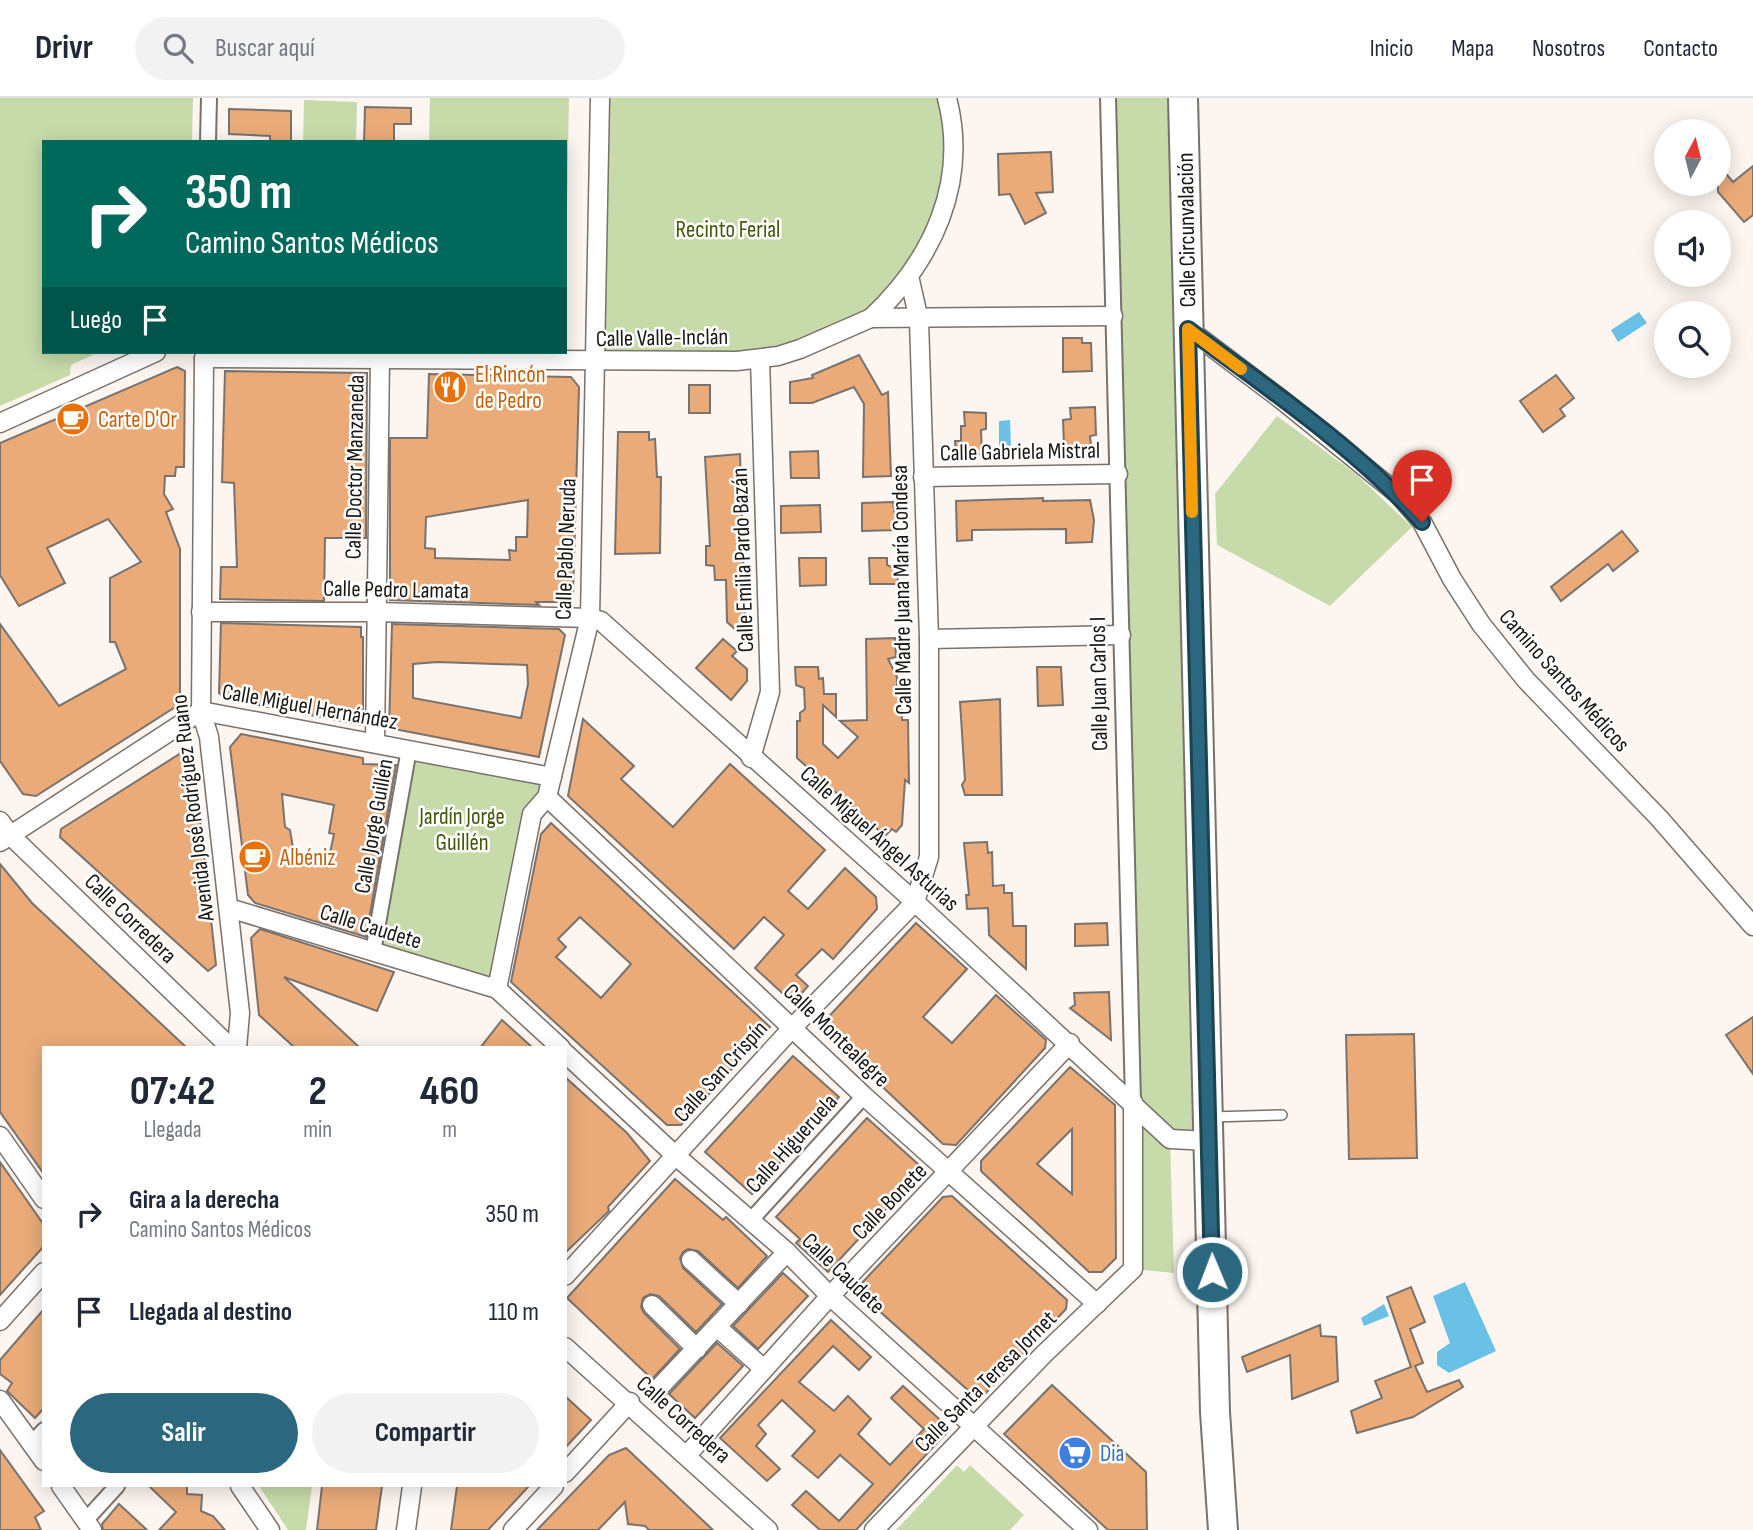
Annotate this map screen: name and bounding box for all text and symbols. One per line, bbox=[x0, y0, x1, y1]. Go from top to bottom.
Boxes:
search box bbox=[135, 17, 625, 80]
text: Drivr bbox=[35, 28, 93, 68]
icon: search bbox=[159, 29, 197, 67]
text: Buscar aquí bbox=[215, 33, 315, 64]
text: Inicio bbox=[1370, 34, 1413, 63]
text: Mapa bbox=[1451, 34, 1494, 63]
text: Nosotros bbox=[1532, 34, 1605, 63]
text: Contacto bbox=[1643, 34, 1718, 63]
north arrow bbox=[1654, 119, 1731, 196]
map controls bbox=[1654, 119, 1731, 378]
street label: Calle Circunvalación bbox=[1172, 152, 1202, 308]
text: 350 m bbox=[185, 164, 292, 223]
icon: right bbox=[70, 168, 161, 259]
button: sound bbox=[1654, 210, 1731, 287]
park label: Recinto Ferial bbox=[676, 216, 780, 244]
text: Camino Santos Médicos bbox=[185, 224, 439, 263]
icon: arrive bbox=[136, 301, 174, 339]
button: search bbox=[1654, 301, 1731, 378]
text: Luego bbox=[70, 305, 122, 336]
street label: Calle Valle-Inclán bbox=[596, 323, 729, 353]
place label: El Rincón de Pedro bbox=[475, 361, 546, 415]
restaurant icon: El Rincón de Pedro bbox=[431, 368, 469, 406]
street label: Calle Doctor Manzaneda bbox=[339, 374, 371, 560]
cafe icon: Carte D'Or bbox=[54, 400, 92, 438]
place label: Carte D'Or bbox=[98, 406, 177, 434]
street label: Calle Gabriela Mistral bbox=[940, 437, 1100, 467]
pin bbox=[1392, 450, 1452, 522]
icon: arrive bbox=[1403, 461, 1441, 499]
street label: Calle Madre Juana María Condesa bbox=[886, 465, 918, 715]
street label: Calle Emilia Pardo Bazán bbox=[726, 467, 760, 653]
street label: Calle Pablo Neruda bbox=[550, 478, 582, 620]
street label: Calle Pedro Lamata bbox=[323, 575, 469, 605]
street label: Camino Santos Médicos bbox=[1493, 604, 1636, 758]
street label: Calle Juan Carlos I bbox=[1084, 617, 1114, 751]
street label: Calle Miguel Hernández bbox=[220, 678, 400, 736]
street label: Avenida José Rodríguez Ruano bbox=[165, 693, 221, 924]
street label: Calle Jorge Guillén bbox=[348, 757, 400, 896]
street label: Calle Miguel Ángel Asturias bbox=[794, 760, 965, 917]
park label: Jardín Jorge Guillén bbox=[418, 803, 505, 857]
cafe icon: Albéniz bbox=[236, 838, 274, 876]
place label: Albéniz bbox=[279, 844, 336, 872]
street label: Calle Corredera bbox=[78, 868, 182, 970]
street label: Calle Caudete bbox=[316, 898, 425, 956]
street label: Calle Montealegre bbox=[777, 978, 895, 1094]
street label: Calle San Crispín bbox=[668, 1015, 774, 1128]
text: 07:42 bbox=[130, 1066, 215, 1117]
text: 2 bbox=[308, 1066, 327, 1117]
text: 460 bbox=[420, 1066, 479, 1117]
street label: Calle Higueruela bbox=[740, 1088, 844, 1199]
text: Llegada bbox=[143, 1116, 202, 1144]
text: min bbox=[303, 1116, 332, 1144]
text: m bbox=[442, 1116, 457, 1144]
street label: Calle Bonete bbox=[846, 1157, 933, 1246]
text: Gira a la derecha bbox=[129, 1185, 279, 1216]
icon: right bbox=[70, 1195, 108, 1233]
text: 350 m bbox=[485, 1199, 539, 1230]
text: Camino Santos Médicos bbox=[129, 1216, 311, 1244]
street label: Calle Caudete bbox=[796, 1227, 891, 1320]
position arrow bbox=[1175, 1235, 1249, 1309]
icon: arrive bbox=[70, 1293, 108, 1331]
text: Llegada al destino bbox=[129, 1297, 292, 1328]
text: 110 m bbox=[488, 1297, 539, 1328]
street label: Calle Santa Teresa Jornet bbox=[909, 1305, 1063, 1459]
street label: Calle Corredera bbox=[630, 1370, 736, 1469]
button: Salir bbox=[70, 1393, 298, 1473]
button: Compartir bbox=[312, 1393, 539, 1473]
supermarket icon: Dia bbox=[1056, 1434, 1094, 1472]
place label: Dia bbox=[1100, 1440, 1124, 1468]

